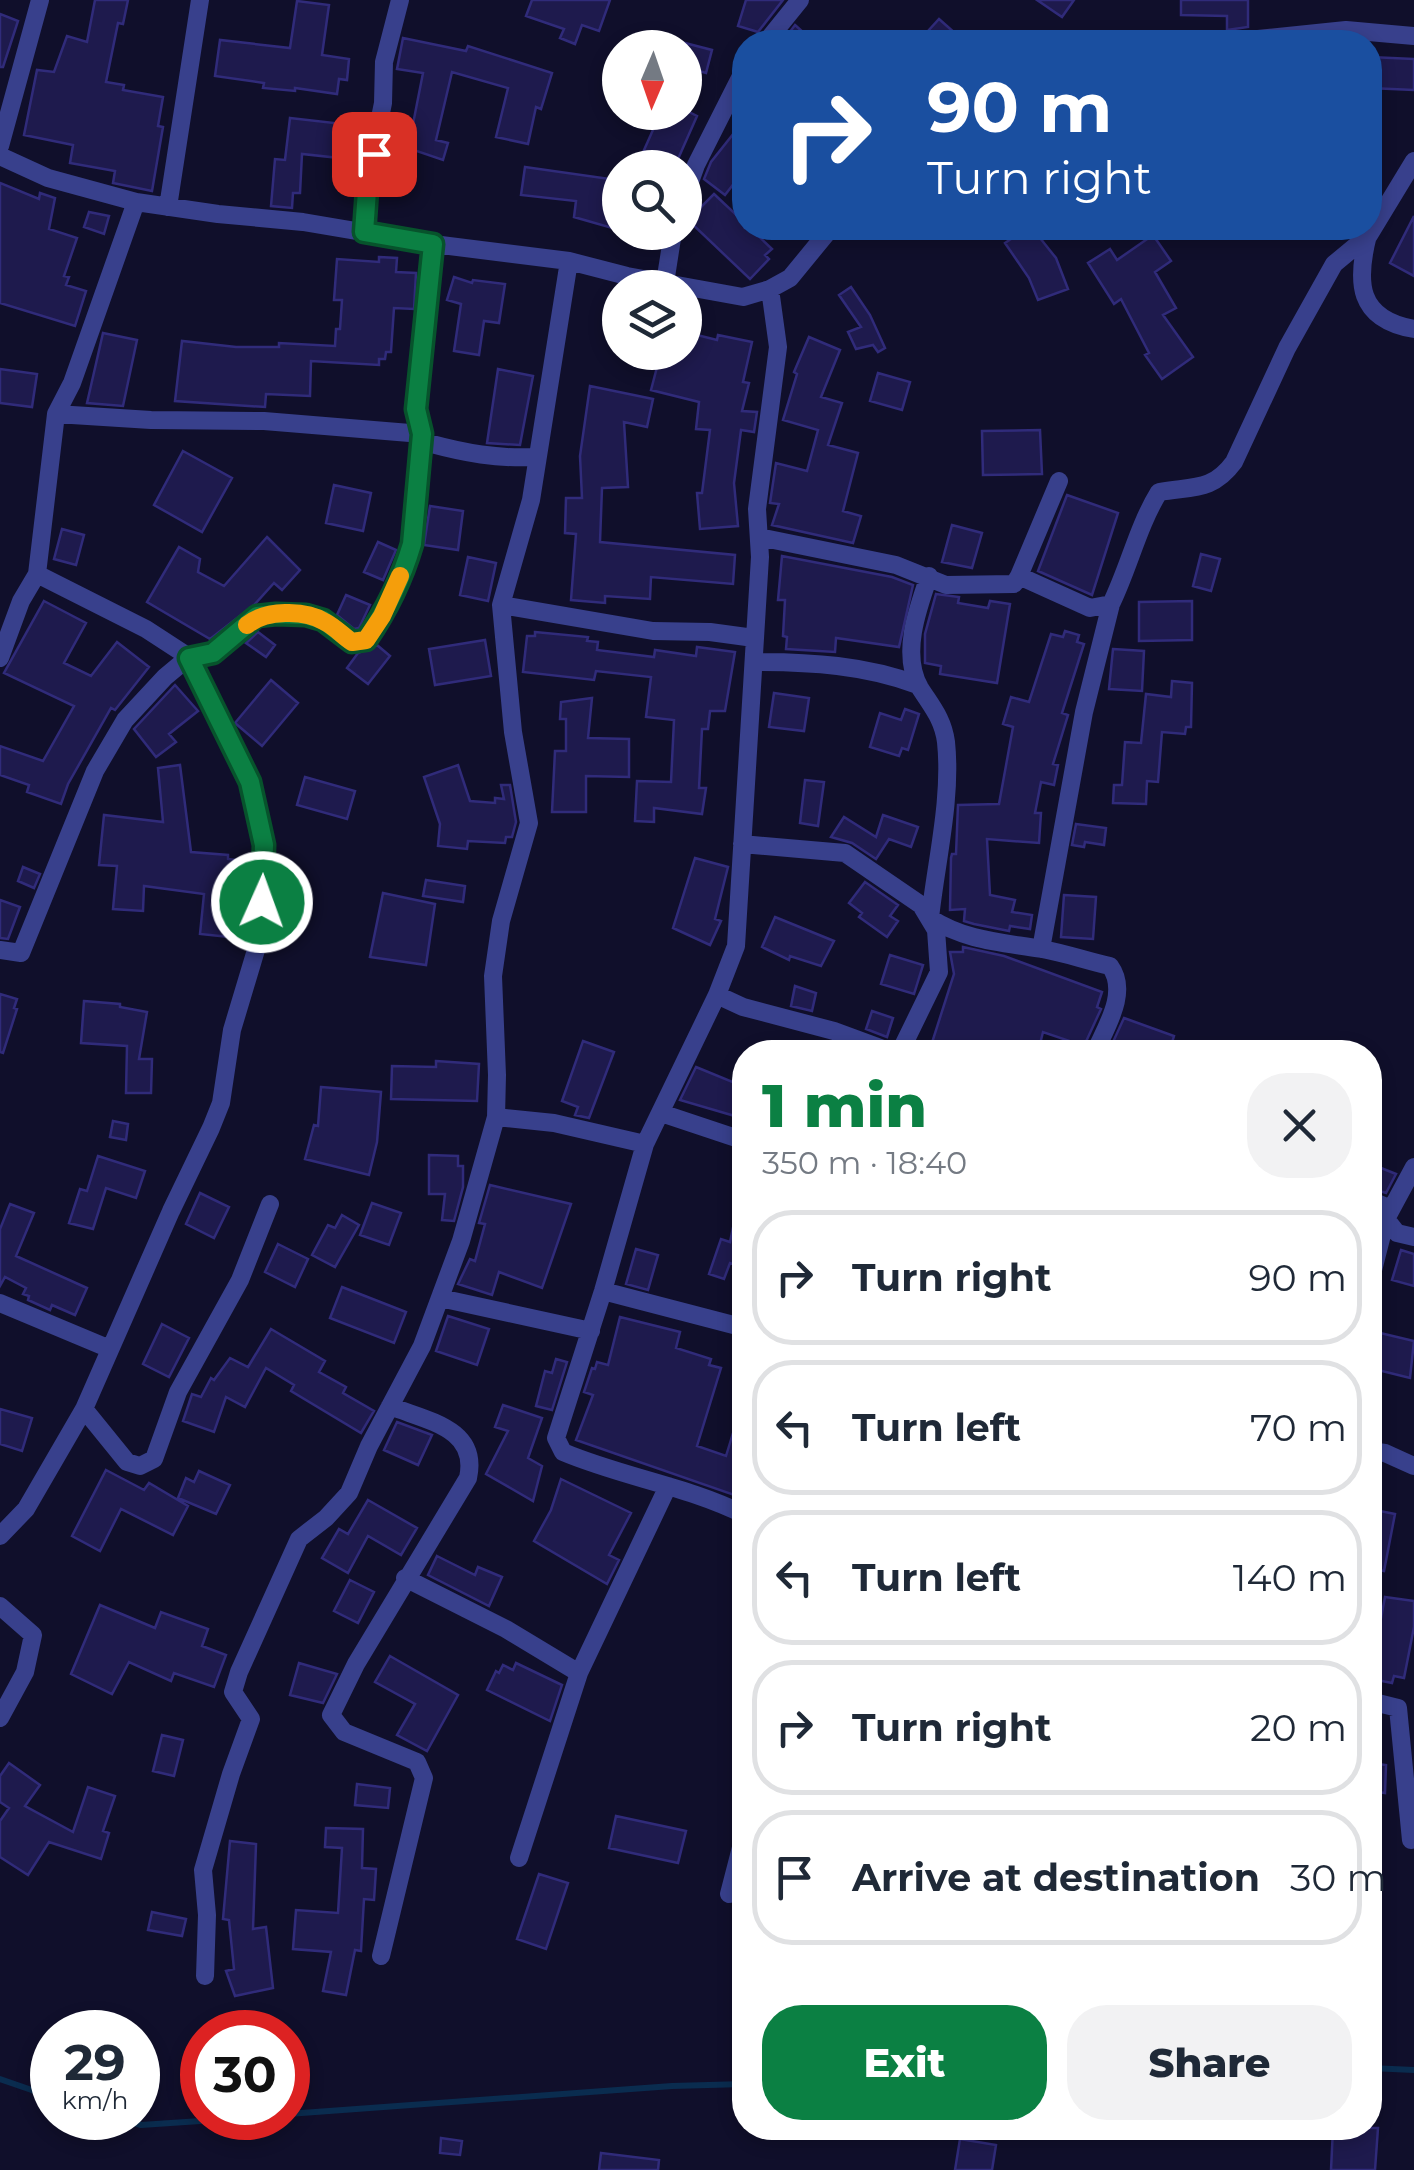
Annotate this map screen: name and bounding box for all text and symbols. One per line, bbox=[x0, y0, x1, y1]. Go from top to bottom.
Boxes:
north arrow bbox=[602, 30, 702, 130]
map controls bbox=[602, 30, 702, 370]
text: 90 m bbox=[927, 64, 1112, 150]
icon: right bbox=[762, 70, 892, 200]
pin bbox=[332, 112, 417, 197]
icon: arrive bbox=[347, 127, 402, 182]
button: search bbox=[602, 150, 702, 250]
text: Turn right bbox=[927, 150, 1152, 205]
button: layers bbox=[602, 270, 702, 370]
position arrow bbox=[210, 850, 314, 954]
text: 1 min bbox=[762, 1069, 927, 1142]
button: close bbox=[1247, 1073, 1352, 1178]
text: 350 m · 18:40 bbox=[762, 1143, 967, 1182]
icon: right bbox=[767, 1250, 822, 1305]
text: Turn right bbox=[852, 1254, 1051, 1301]
text: 90 m bbox=[1248, 1254, 1347, 1301]
icon: left bbox=[767, 1400, 822, 1455]
text: Turn left bbox=[852, 1404, 1021, 1451]
text: 70 m bbox=[1250, 1404, 1347, 1451]
icon: left bbox=[767, 1550, 822, 1605]
text: Turn left bbox=[852, 1554, 1021, 1601]
text: 140 m bbox=[1233, 1554, 1347, 1601]
icon: right bbox=[767, 1700, 822, 1755]
text: Turn right bbox=[852, 1704, 1051, 1751]
text: 20 m bbox=[1250, 1704, 1347, 1751]
icon: arrive bbox=[767, 1850, 822, 1905]
text: Arrive at destination bbox=[852, 1854, 1260, 1901]
text: 30 m bbox=[1290, 1854, 1387, 1901]
button: Exit bbox=[762, 2005, 1047, 2120]
button: Share bbox=[1067, 2005, 1352, 2120]
speed limit sign: 30 bbox=[180, 2010, 310, 2140]
text: 29 bbox=[64, 2032, 126, 2093]
text: km/h bbox=[62, 2085, 128, 2115]

